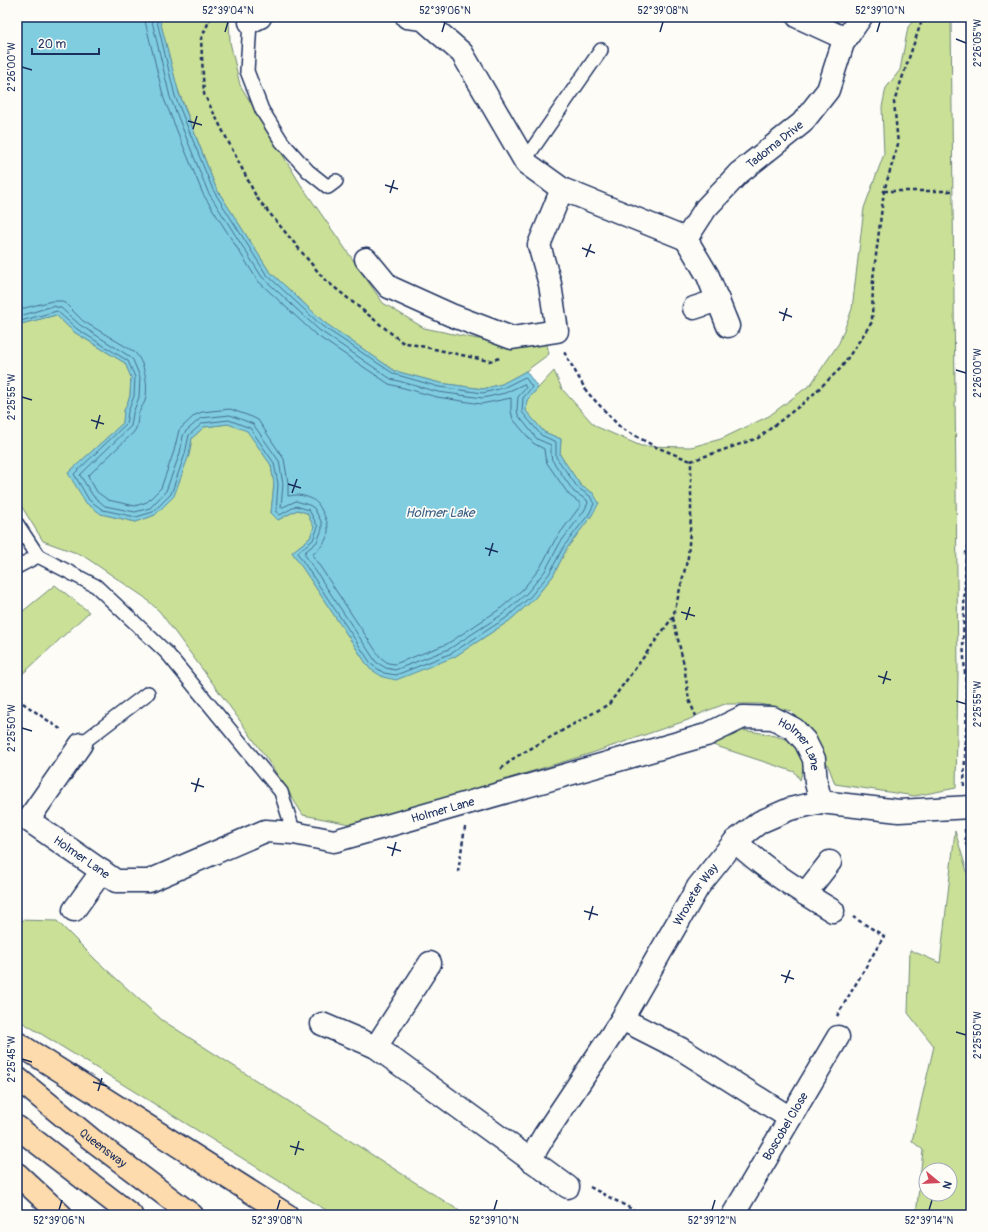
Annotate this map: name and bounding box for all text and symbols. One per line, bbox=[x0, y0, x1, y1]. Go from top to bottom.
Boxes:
text: 52°39'04"N bbox=[202, 5, 254, 17]
text: 52°39'06"N bbox=[419, 5, 471, 17]
text: 52°39'08"N bbox=[638, 5, 689, 17]
text: 52°39'10"N bbox=[855, 5, 905, 17]
text: 2°26'05"W bbox=[972, 18, 984, 67]
scale bar bbox=[32, 30, 99, 56]
text: 20 m bbox=[38, 37, 67, 52]
text: 2°26'00"W bbox=[6, 42, 18, 92]
street label: Tadorna Drive bbox=[744, 118, 807, 172]
text: 2°26'00"W bbox=[972, 348, 984, 398]
text: 2°25'55"W bbox=[6, 373, 18, 420]
water label: Holmer Lake bbox=[406, 505, 476, 521]
text: 2°25'55"W bbox=[972, 680, 984, 727]
text: 2°25'50"W bbox=[6, 704, 18, 752]
street label: Holmer Lane bbox=[775, 715, 822, 771]
street label: Holmer Lane bbox=[410, 794, 476, 827]
street label: Holmer Lane bbox=[50, 833, 113, 882]
street label: Wroxeter Way bbox=[670, 861, 722, 929]
text: 2°25'50"W bbox=[972, 1011, 984, 1059]
text: 2°25'45"W bbox=[6, 1035, 18, 1082]
street label: Boscobel Close bbox=[760, 1090, 812, 1163]
street label: Queensway bbox=[76, 1125, 130, 1171]
north arrow bbox=[918, 1162, 958, 1202]
text: N bbox=[940, 1179, 954, 1191]
text: 52°39'06"N bbox=[33, 1215, 85, 1227]
text: 52°39'08"N bbox=[252, 1215, 303, 1227]
text: 52°39'10"N bbox=[469, 1215, 519, 1227]
text: 52°39'12"N bbox=[688, 1215, 736, 1227]
text: 52°39'14"N bbox=[905, 1215, 954, 1227]

